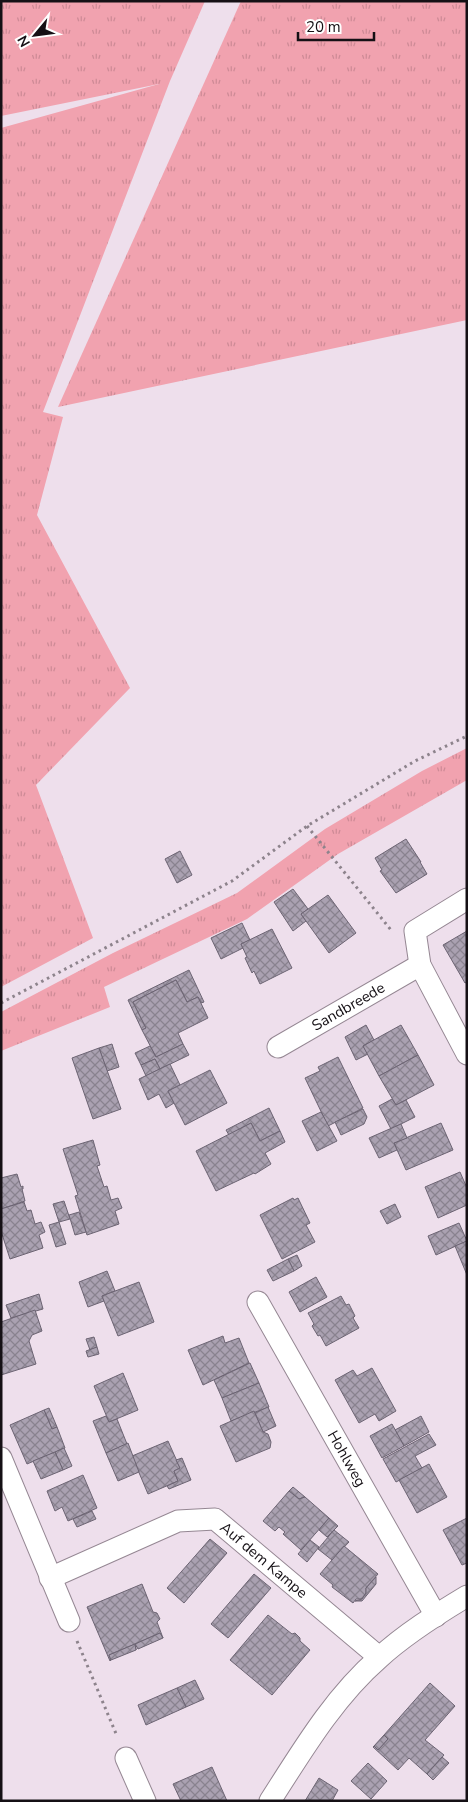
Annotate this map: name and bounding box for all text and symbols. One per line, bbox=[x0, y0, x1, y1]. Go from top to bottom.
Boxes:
north arrow bbox=[10, 10, 60, 60]
scale bar bbox=[298, 10, 374, 42]
text: 20 m bbox=[306, 17, 341, 37]
text: N bbox=[13, 32, 35, 50]
street label: Sandbreede bbox=[308, 978, 388, 1035]
street label: Hohlweg bbox=[323, 1427, 371, 1490]
street label: Auf dem Kampe bbox=[216, 1517, 312, 1603]

